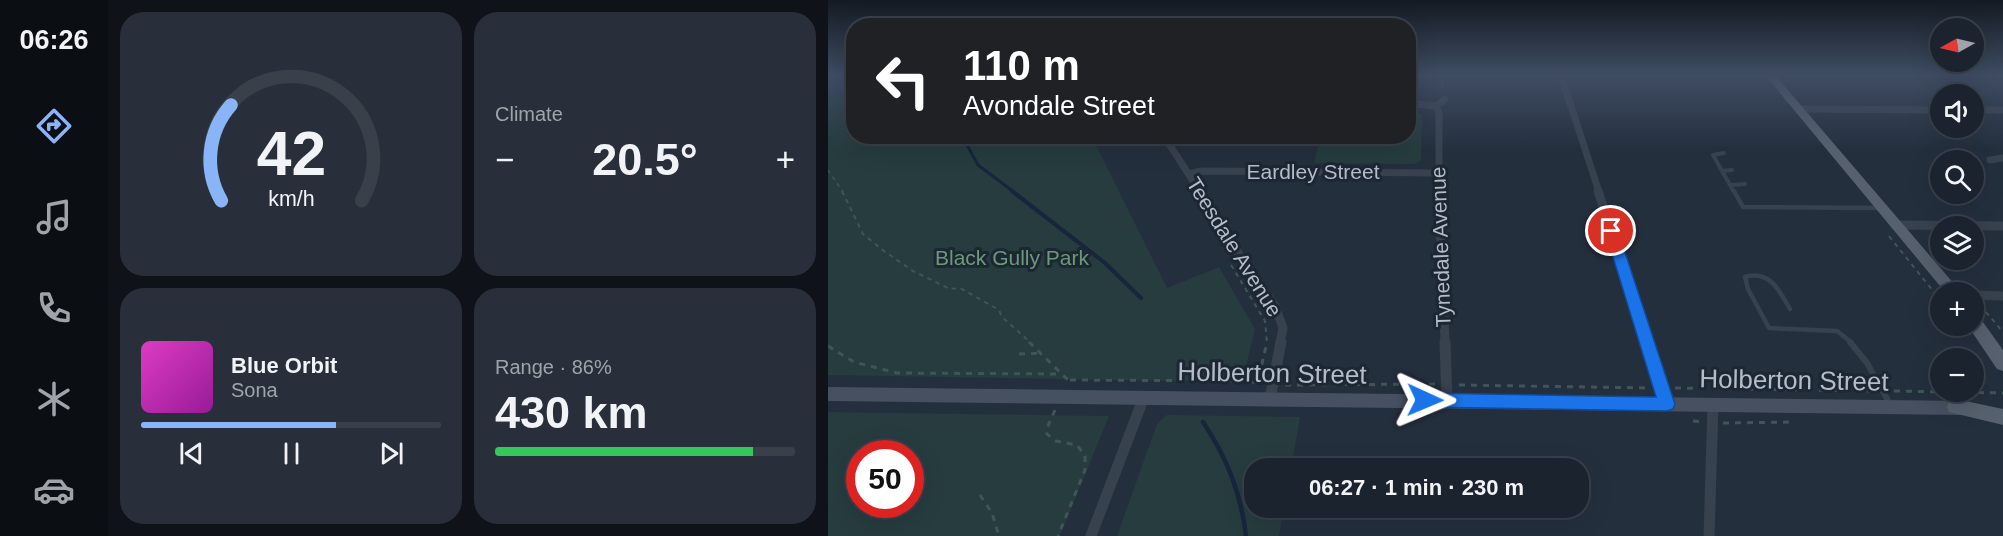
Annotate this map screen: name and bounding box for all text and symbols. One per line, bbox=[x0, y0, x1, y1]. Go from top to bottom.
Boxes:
north arrow bbox=[1930, 18, 1984, 72]
map controls bbox=[1930, 18, 1984, 402]
text: 06:26 bbox=[19, 25, 89, 55]
icon: left bbox=[864, 42, 942, 120]
text: 110 m bbox=[963, 42, 1080, 89]
button: sound bbox=[1930, 84, 1984, 138]
text: Avondale Street bbox=[963, 91, 1155, 121]
text: Climate bbox=[495, 103, 563, 125]
icon: directions bbox=[33, 105, 75, 147]
text: 42 bbox=[256, 119, 326, 188]
text: 20.5° bbox=[592, 134, 698, 185]
text: − bbox=[495, 141, 514, 178]
text: + bbox=[776, 141, 795, 178]
button: search bbox=[1930, 150, 1984, 204]
street label: Eardley Street bbox=[1246, 160, 1380, 183]
street label: Tynedale Avenue bbox=[1426, 166, 1455, 328]
street label: Teesdale Avenue bbox=[1182, 173, 1286, 321]
text: km/h bbox=[268, 187, 314, 211]
icon: music bbox=[33, 196, 75, 238]
pin bbox=[1585, 205, 1636, 256]
icon: arrive bbox=[1594, 214, 1627, 247]
button: layers bbox=[1930, 216, 1984, 270]
park label: Black Gully Park bbox=[935, 246, 1090, 269]
button: + bbox=[1930, 282, 1984, 336]
icon: phone bbox=[33, 287, 75, 329]
button: − bbox=[1930, 348, 1984, 402]
text: Blue Orbit bbox=[231, 353, 337, 378]
text: Range · 86% bbox=[495, 356, 612, 378]
street label: Holberton Street bbox=[1177, 356, 1368, 390]
street label: Holberton Street bbox=[1699, 363, 1890, 397]
position arrow bbox=[1393, 368, 1457, 432]
icon: climate bbox=[33, 378, 75, 420]
text: Sona bbox=[231, 379, 278, 401]
text: 430 km bbox=[495, 387, 648, 438]
icon: previous bbox=[175, 437, 208, 470]
icon: pause bbox=[275, 437, 308, 470]
icon: next bbox=[375, 437, 408, 470]
speed limit sign: 50 bbox=[846, 440, 924, 518]
icon: car bbox=[33, 469, 75, 511]
text: 06:27 · 1 min · 230 m bbox=[1309, 475, 1524, 500]

